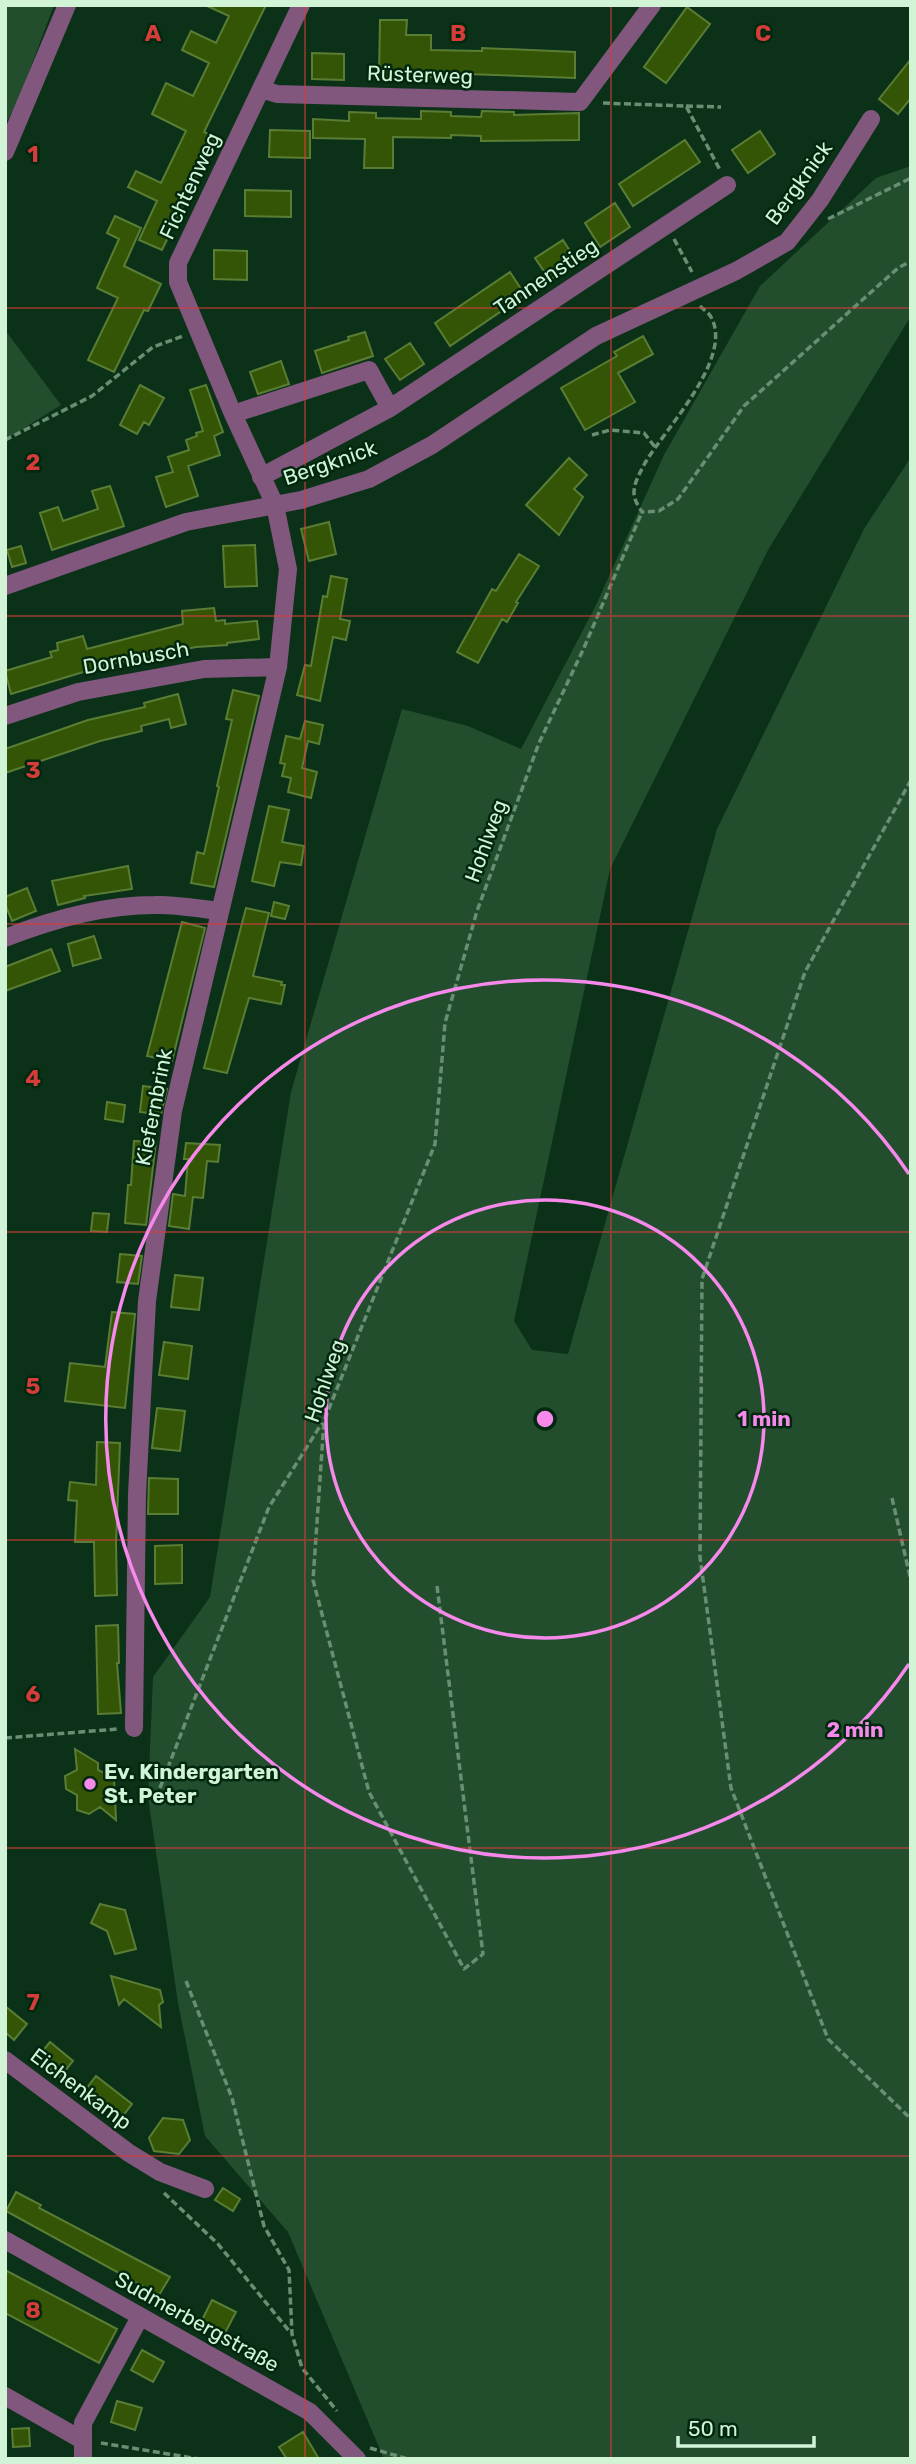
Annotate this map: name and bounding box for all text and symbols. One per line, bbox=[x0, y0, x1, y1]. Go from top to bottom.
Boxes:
text: A bbox=[145, 19, 162, 47]
text: B bbox=[450, 19, 466, 47]
text: C bbox=[755, 19, 771, 47]
street label: Rüsterweg bbox=[367, 60, 473, 89]
street label: Fichtenweg bbox=[154, 128, 225, 243]
street label: Bergknick bbox=[760, 136, 837, 229]
text: 1 bbox=[27, 140, 39, 168]
street label: Tannenstieg bbox=[489, 233, 602, 321]
street label: Bergknick bbox=[280, 435, 380, 490]
text: 2 bbox=[26, 448, 40, 476]
street label: Dornbusch bbox=[81, 636, 191, 679]
text: 3 bbox=[25, 756, 41, 784]
street label: Hohlweg bbox=[459, 796, 512, 885]
street label: Kiefernbrink bbox=[130, 1046, 177, 1168]
text: 4 bbox=[25, 1064, 41, 1092]
street label: Hohlweg bbox=[299, 1336, 350, 1425]
text: 5 bbox=[26, 1372, 41, 1400]
text: 1 min bbox=[737, 1406, 791, 1431]
centre of rings bbox=[533, 1407, 557, 1431]
text: 6 bbox=[26, 1680, 41, 1708]
text: 2 min bbox=[827, 1717, 883, 1742]
place label: Ev. Kindergarten St. Peter bbox=[104, 1759, 279, 1808]
marker: Ev. Kindergarten St. Peter bbox=[82, 1776, 98, 1792]
text: 7 bbox=[26, 1988, 40, 2016]
street label: Eichenkamp bbox=[26, 2042, 137, 2135]
street label: Sudmerbergstraße bbox=[111, 2266, 284, 2377]
text: 8 bbox=[25, 2296, 41, 2324]
scale bar bbox=[678, 2404, 814, 2448]
text: 50 m bbox=[688, 2416, 738, 2441]

